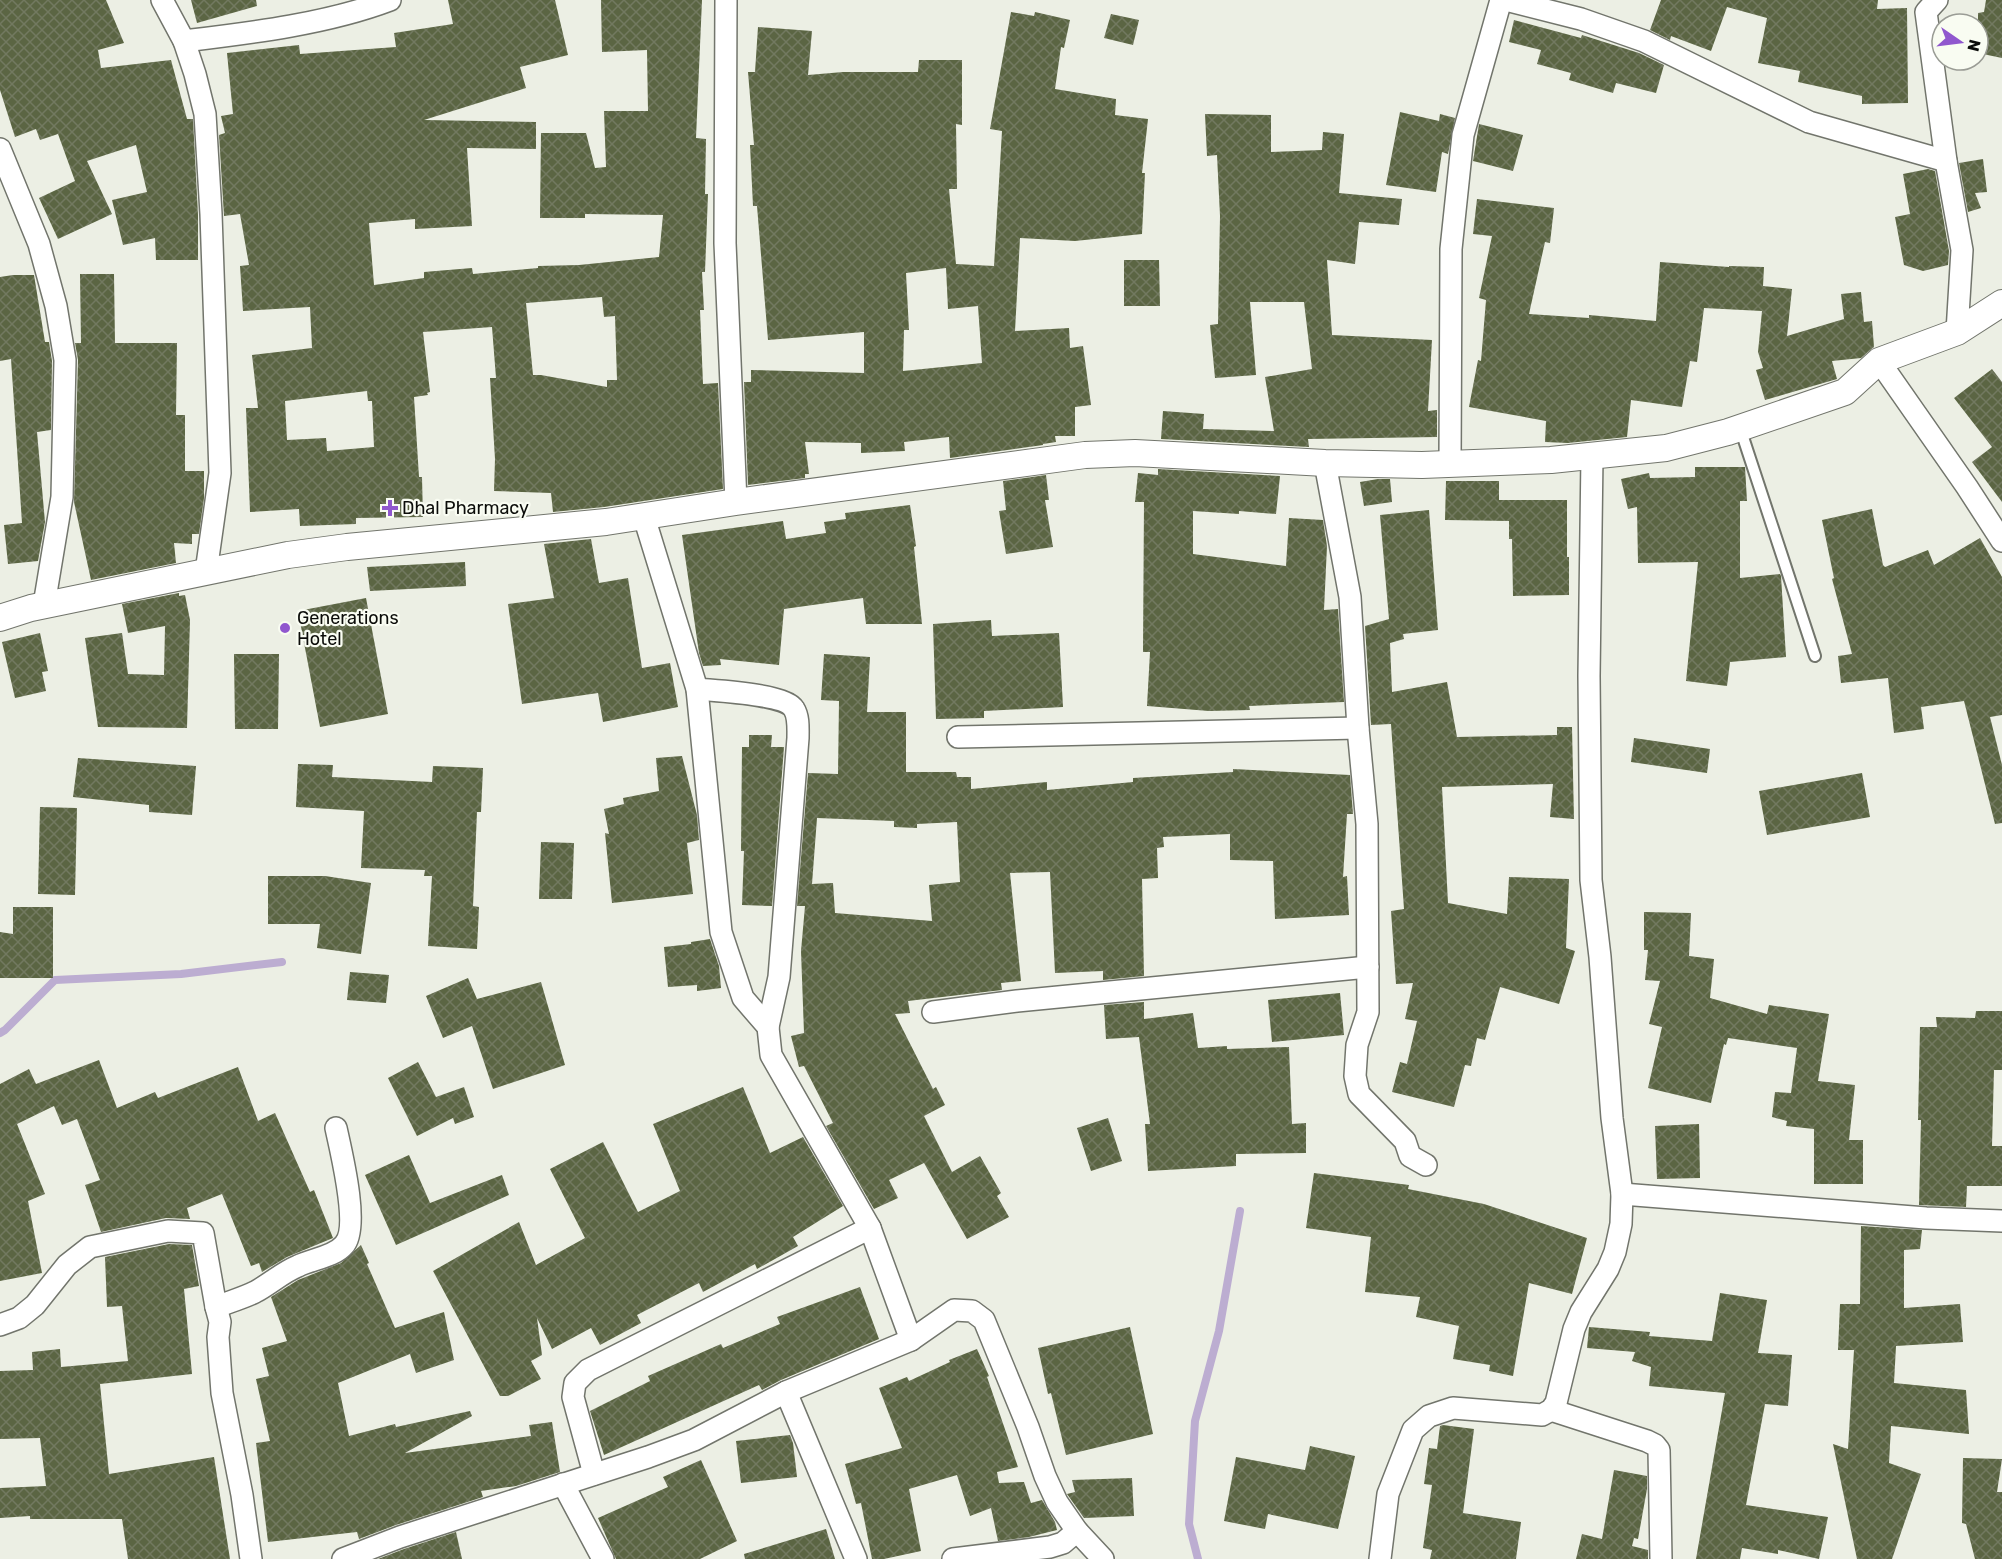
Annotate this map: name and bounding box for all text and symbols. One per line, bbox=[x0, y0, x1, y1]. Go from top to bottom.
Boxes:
north arrow bbox=[1930, 12, 1990, 72]
text: N bbox=[1963, 38, 1985, 53]
place label: Dhal Pharmacy bbox=[402, 497, 529, 519]
marker: Dhal Pharmacy bbox=[383, 501, 397, 515]
place label: Generations Hotel bbox=[297, 607, 399, 650]
marker: Generations Hotel bbox=[278, 621, 292, 635]

